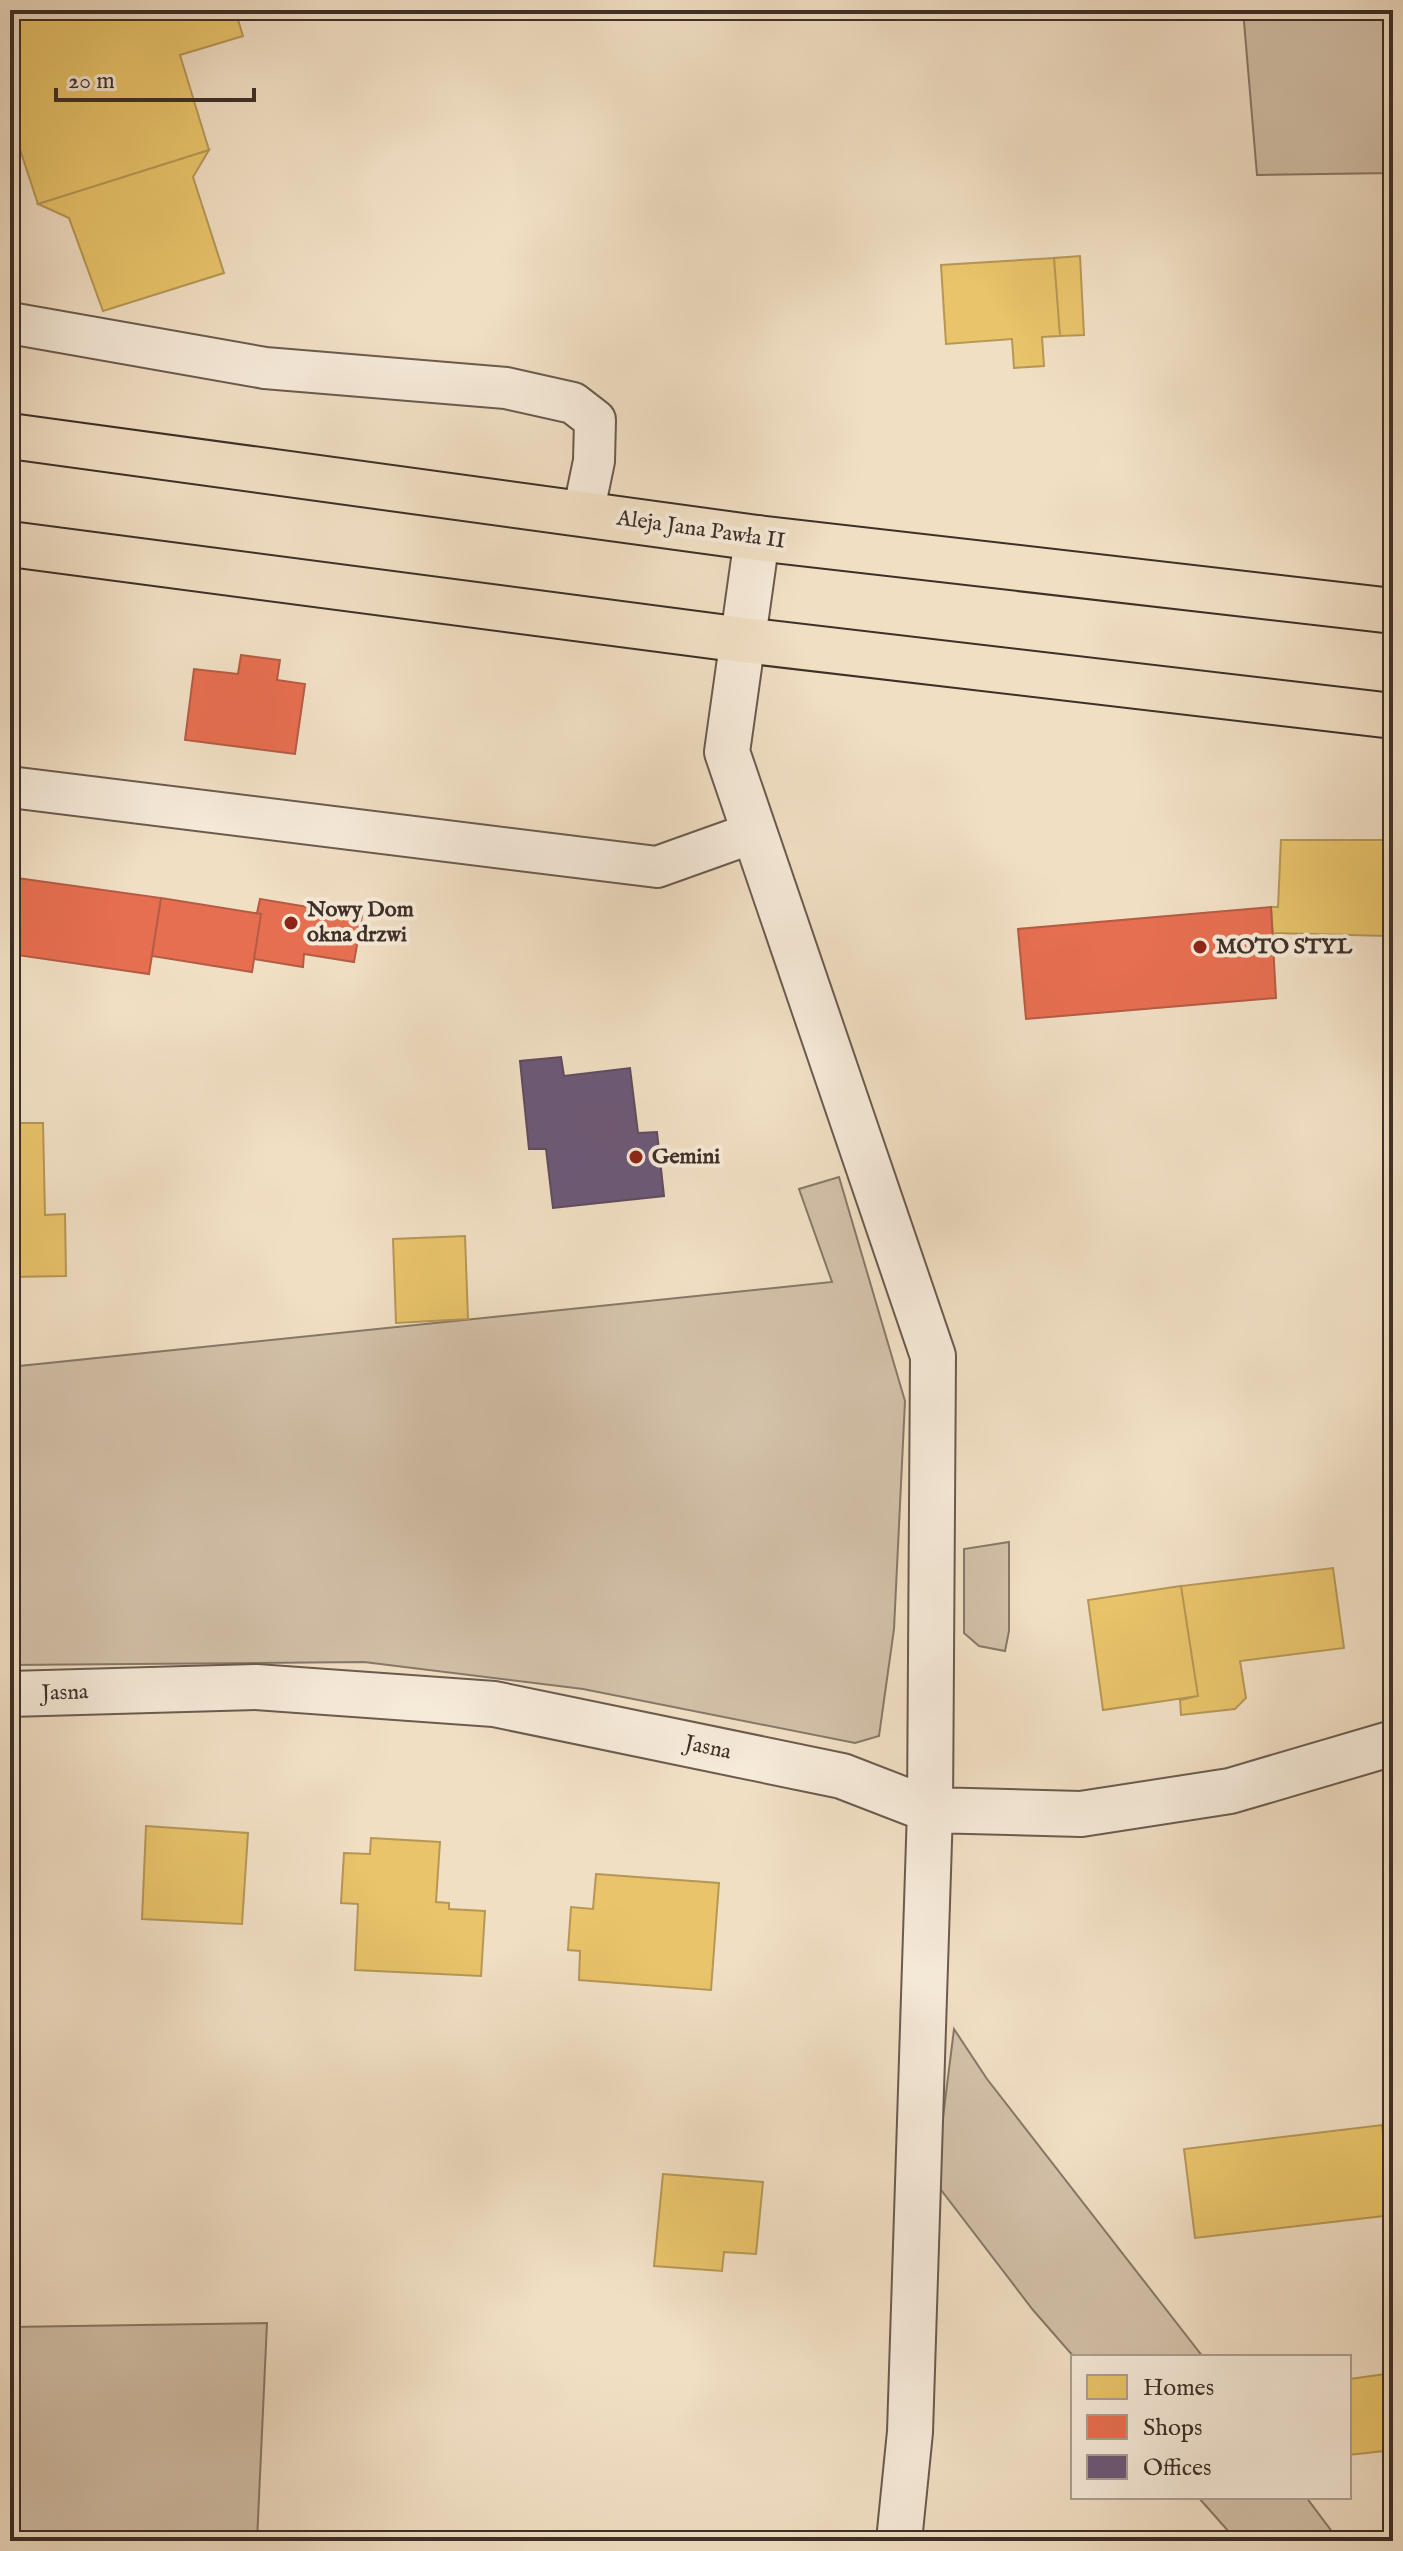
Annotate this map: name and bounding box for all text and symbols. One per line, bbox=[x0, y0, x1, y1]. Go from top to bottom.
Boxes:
scale bar bbox=[56, 52, 254, 102]
text: 20 m bbox=[68, 66, 115, 97]
street label: Aleja Jana Pawła II bbox=[614, 504, 787, 556]
place label: Nowy Dom okna drzwi bbox=[306, 896, 414, 949]
marker: Nowy Dom okna drzwi bbox=[282, 914, 300, 932]
place label: MOTO STYL bbox=[1216, 933, 1353, 961]
marker: MOTO STYL bbox=[1191, 938, 1209, 956]
place label: Gemini bbox=[652, 1143, 720, 1171]
marker: Gemini bbox=[627, 1148, 645, 1166]
street label: Jasna bbox=[38, 1678, 89, 1708]
street label: Jasna bbox=[679, 1729, 734, 1767]
legend bbox=[1071, 2355, 1351, 2499]
text: Homes bbox=[1143, 2373, 1214, 2404]
text: Shops bbox=[1143, 2413, 1202, 2444]
text: Offices bbox=[1143, 2453, 1211, 2484]

